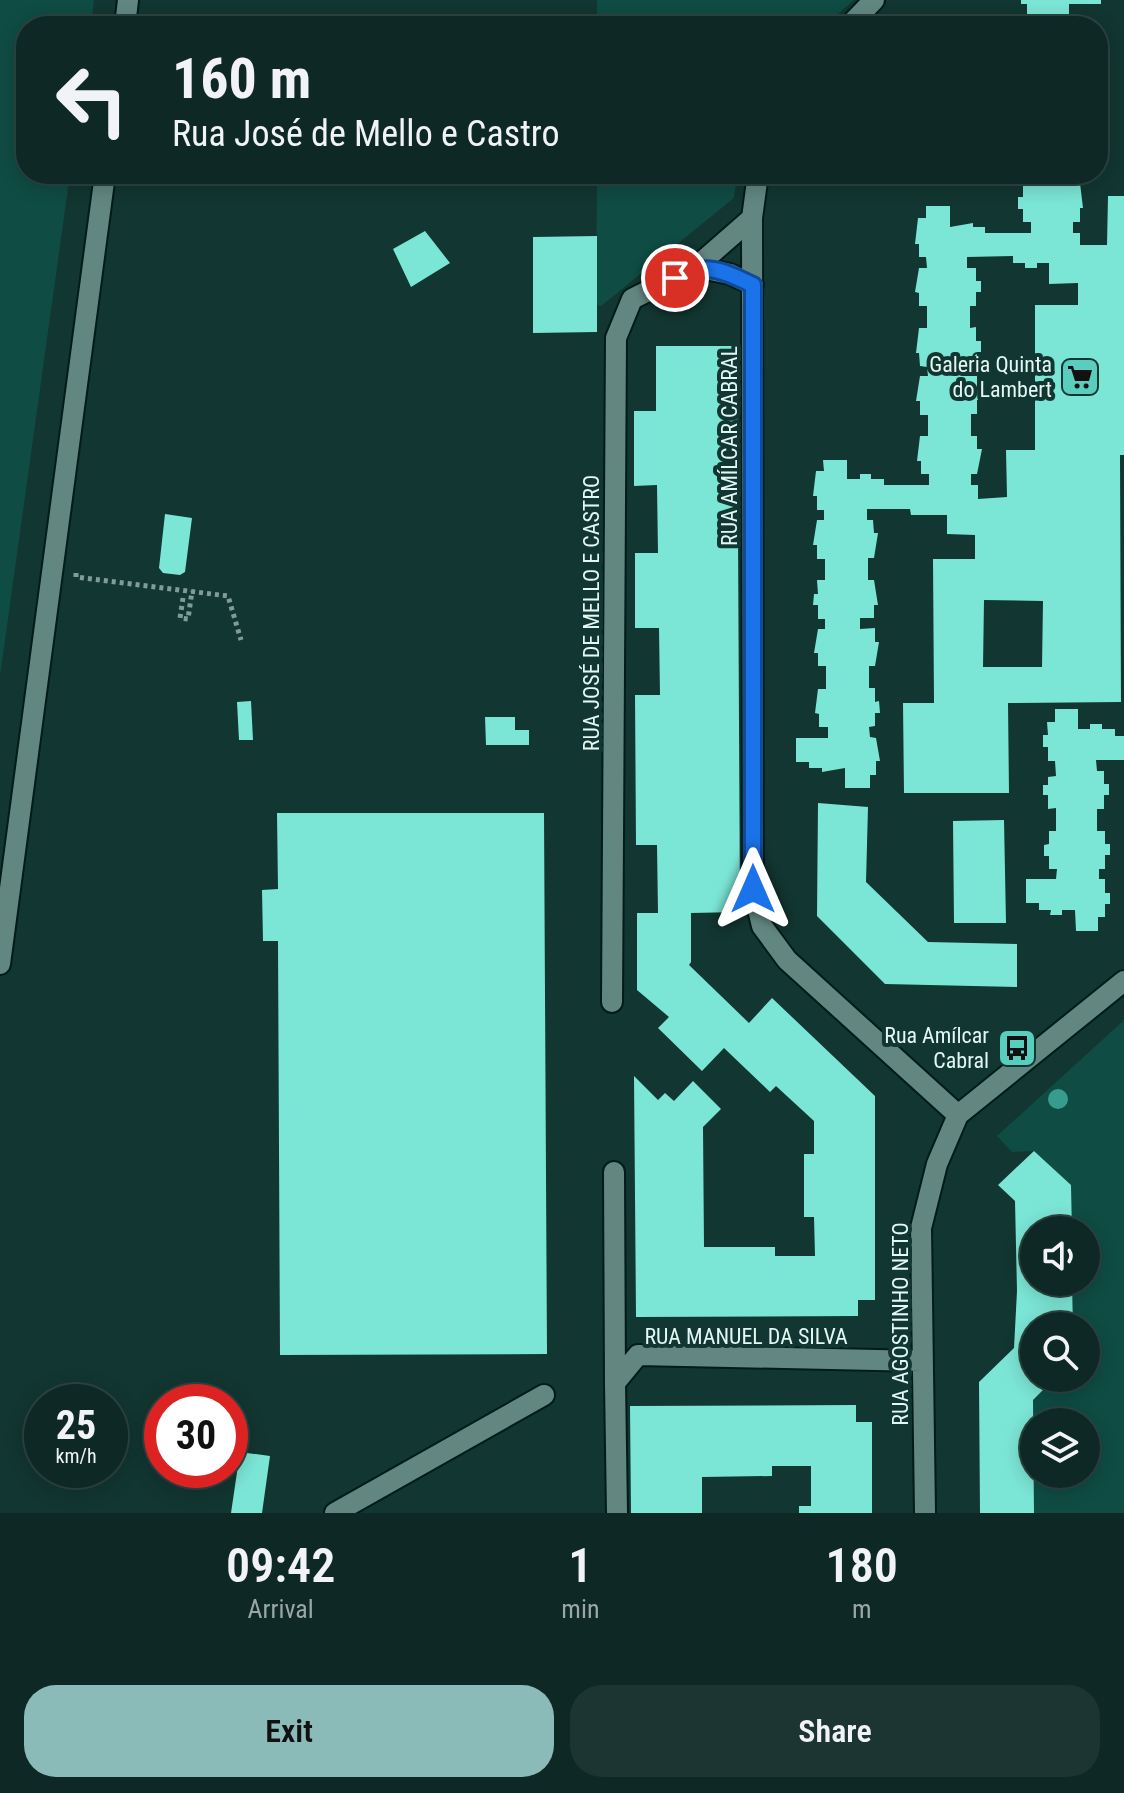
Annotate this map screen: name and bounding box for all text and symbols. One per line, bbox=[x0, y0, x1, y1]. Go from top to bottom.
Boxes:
text: 160 m bbox=[172, 46, 311, 112]
icon: left bbox=[40, 48, 144, 152]
text: Rua José de Mello e Castro bbox=[172, 113, 560, 155]
pin bbox=[641, 244, 709, 312]
icon: arrive bbox=[653, 256, 697, 300]
street label: RUA AMÍLCAR CABRAL bbox=[717, 346, 742, 546]
place label: Galeria Quinta do Lambert bbox=[929, 352, 1052, 402]
supermarket icon: Galeria Quinta do Lambert bbox=[1059, 356, 1101, 398]
street label: RUA JOSÉ DE MELLO E CASTRO bbox=[579, 475, 604, 751]
position arrow bbox=[711, 847, 795, 931]
place label: Rua Amílcar Cabral bbox=[884, 1023, 989, 1073]
bus stop icon: Rua Amílcar Cabral bbox=[996, 1027, 1038, 1069]
map controls bbox=[1020, 1216, 1100, 1488]
button: sound bbox=[1020, 1216, 1100, 1296]
street label: RUA AGOSTINHO NETO bbox=[888, 1222, 913, 1426]
button: search bbox=[1020, 1312, 1100, 1392]
street label: RUA MANUEL DA SILVA bbox=[644, 1324, 848, 1349]
speed limit sign: 30 bbox=[144, 1384, 248, 1488]
text: 25 bbox=[56, 1402, 96, 1449]
button: layers bbox=[1020, 1408, 1100, 1488]
text: km/h bbox=[55, 1444, 97, 1468]
text: 09:42 bbox=[226, 1537, 335, 1594]
text: 1 bbox=[568, 1537, 592, 1594]
text: 180 bbox=[826, 1537, 898, 1594]
text: Arrival bbox=[248, 1594, 314, 1624]
text: min bbox=[561, 1594, 599, 1624]
text: m bbox=[852, 1594, 872, 1624]
button: Exit bbox=[24, 1685, 554, 1777]
button: Share bbox=[570, 1685, 1100, 1777]

